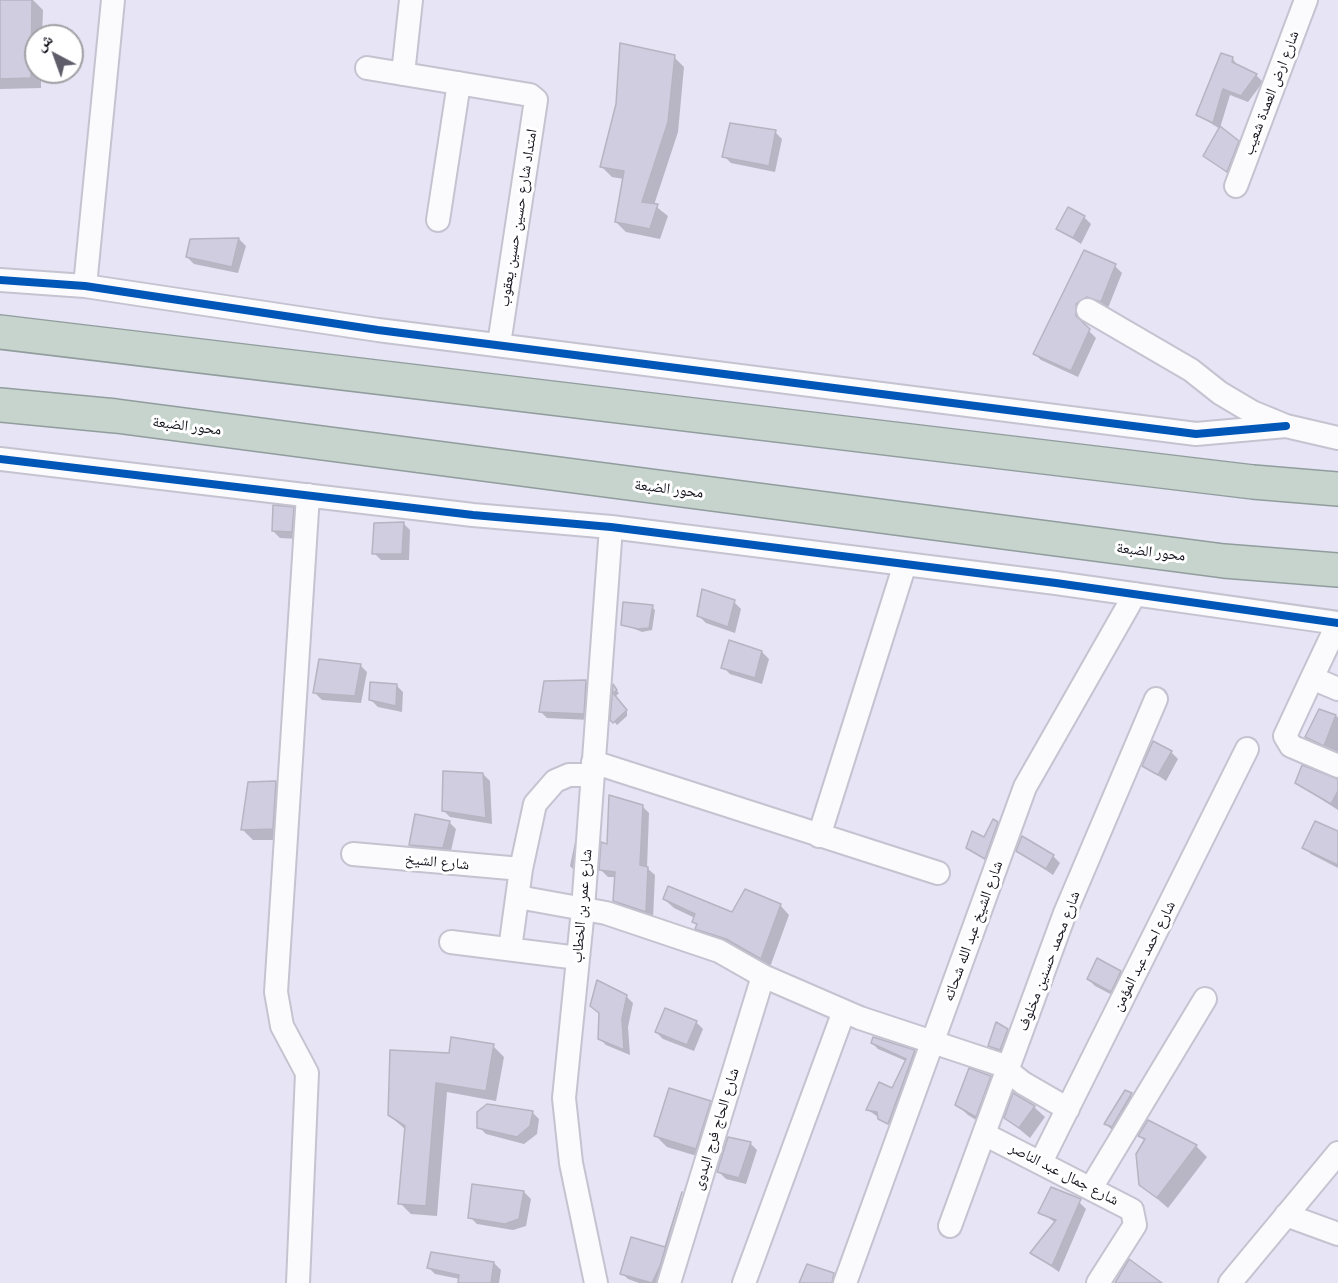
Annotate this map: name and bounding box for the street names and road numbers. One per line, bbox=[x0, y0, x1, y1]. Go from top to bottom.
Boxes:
street label: شارع ارض العمدة شعيب bbox=[1239, 28, 1303, 158]
street label: امتداد شارع حسين حسين يعقوب bbox=[495, 128, 541, 308]
street label: محور الضبعة bbox=[151, 413, 223, 439]
street label: محور الضبعة bbox=[633, 476, 705, 502]
street label: محور الضبعة bbox=[1115, 539, 1187, 565]
street label: شارع عمر بن الخطاب bbox=[568, 848, 596, 964]
street label: شارع الشيخ bbox=[404, 850, 470, 874]
street label: شارع الشيخ عبد الله شحاته bbox=[939, 858, 1007, 1004]
street label: شارع محمد حسنين مخلوف bbox=[1014, 888, 1084, 1034]
street label: شارع احمد عبد المؤمن bbox=[1108, 898, 1180, 1014]
street label: شارع الحاج فرج البدوى bbox=[689, 1066, 743, 1192]
street label: شارع جمال عبد الناصر bbox=[1006, 1139, 1122, 1209]

